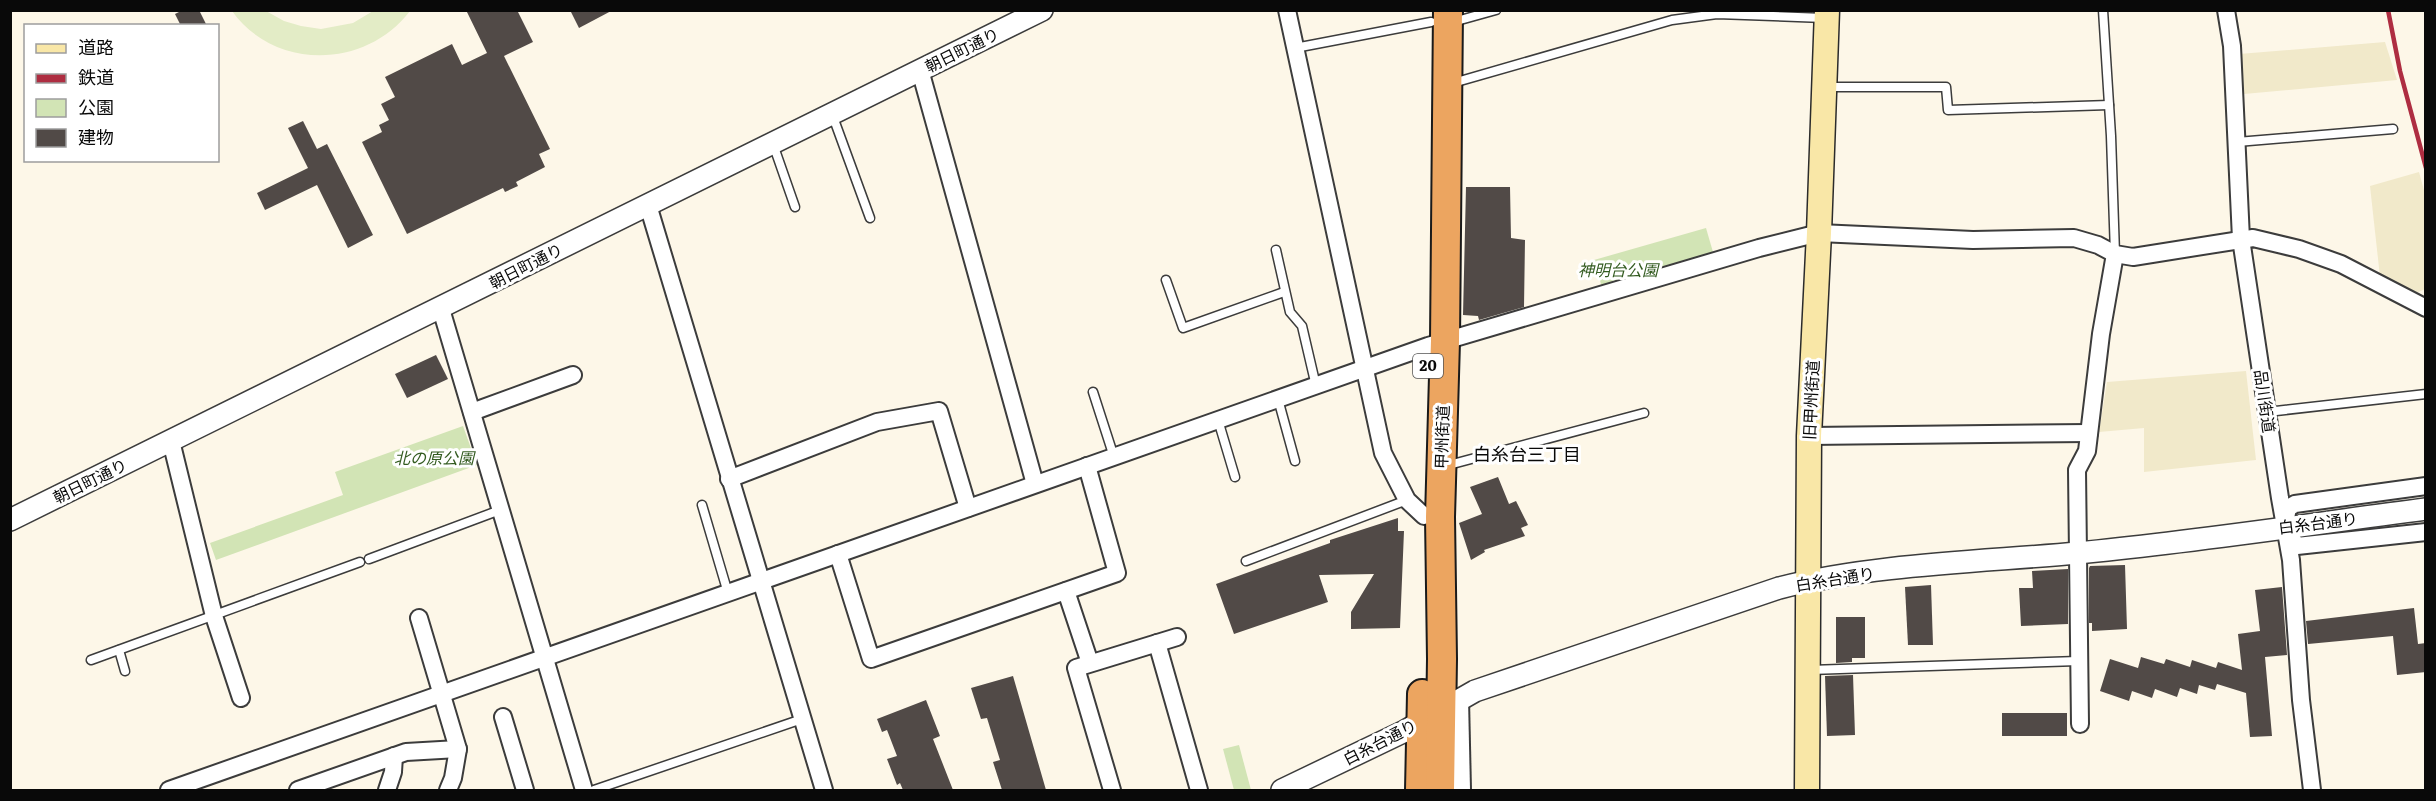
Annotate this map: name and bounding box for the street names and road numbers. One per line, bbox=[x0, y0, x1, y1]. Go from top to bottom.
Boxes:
street label: 朝日町通り bbox=[920, 21, 1003, 77]
street label: 朝日町通り bbox=[484, 236, 567, 294]
road number: 20 bbox=[1413, 354, 1443, 378]
street label: 旧甲州街道 bbox=[1796, 359, 1824, 441]
street label: 品川街道 bbox=[2250, 367, 2282, 434]
street label: 甲州街道 bbox=[1428, 405, 1454, 469]
street label: 朝日町通り bbox=[48, 452, 131, 508]
street label: 白糸台通り bbox=[2277, 505, 2359, 539]
street label: 白糸台通り bbox=[1793, 560, 1876, 596]
street label: 白糸台通り bbox=[1338, 712, 1421, 770]

